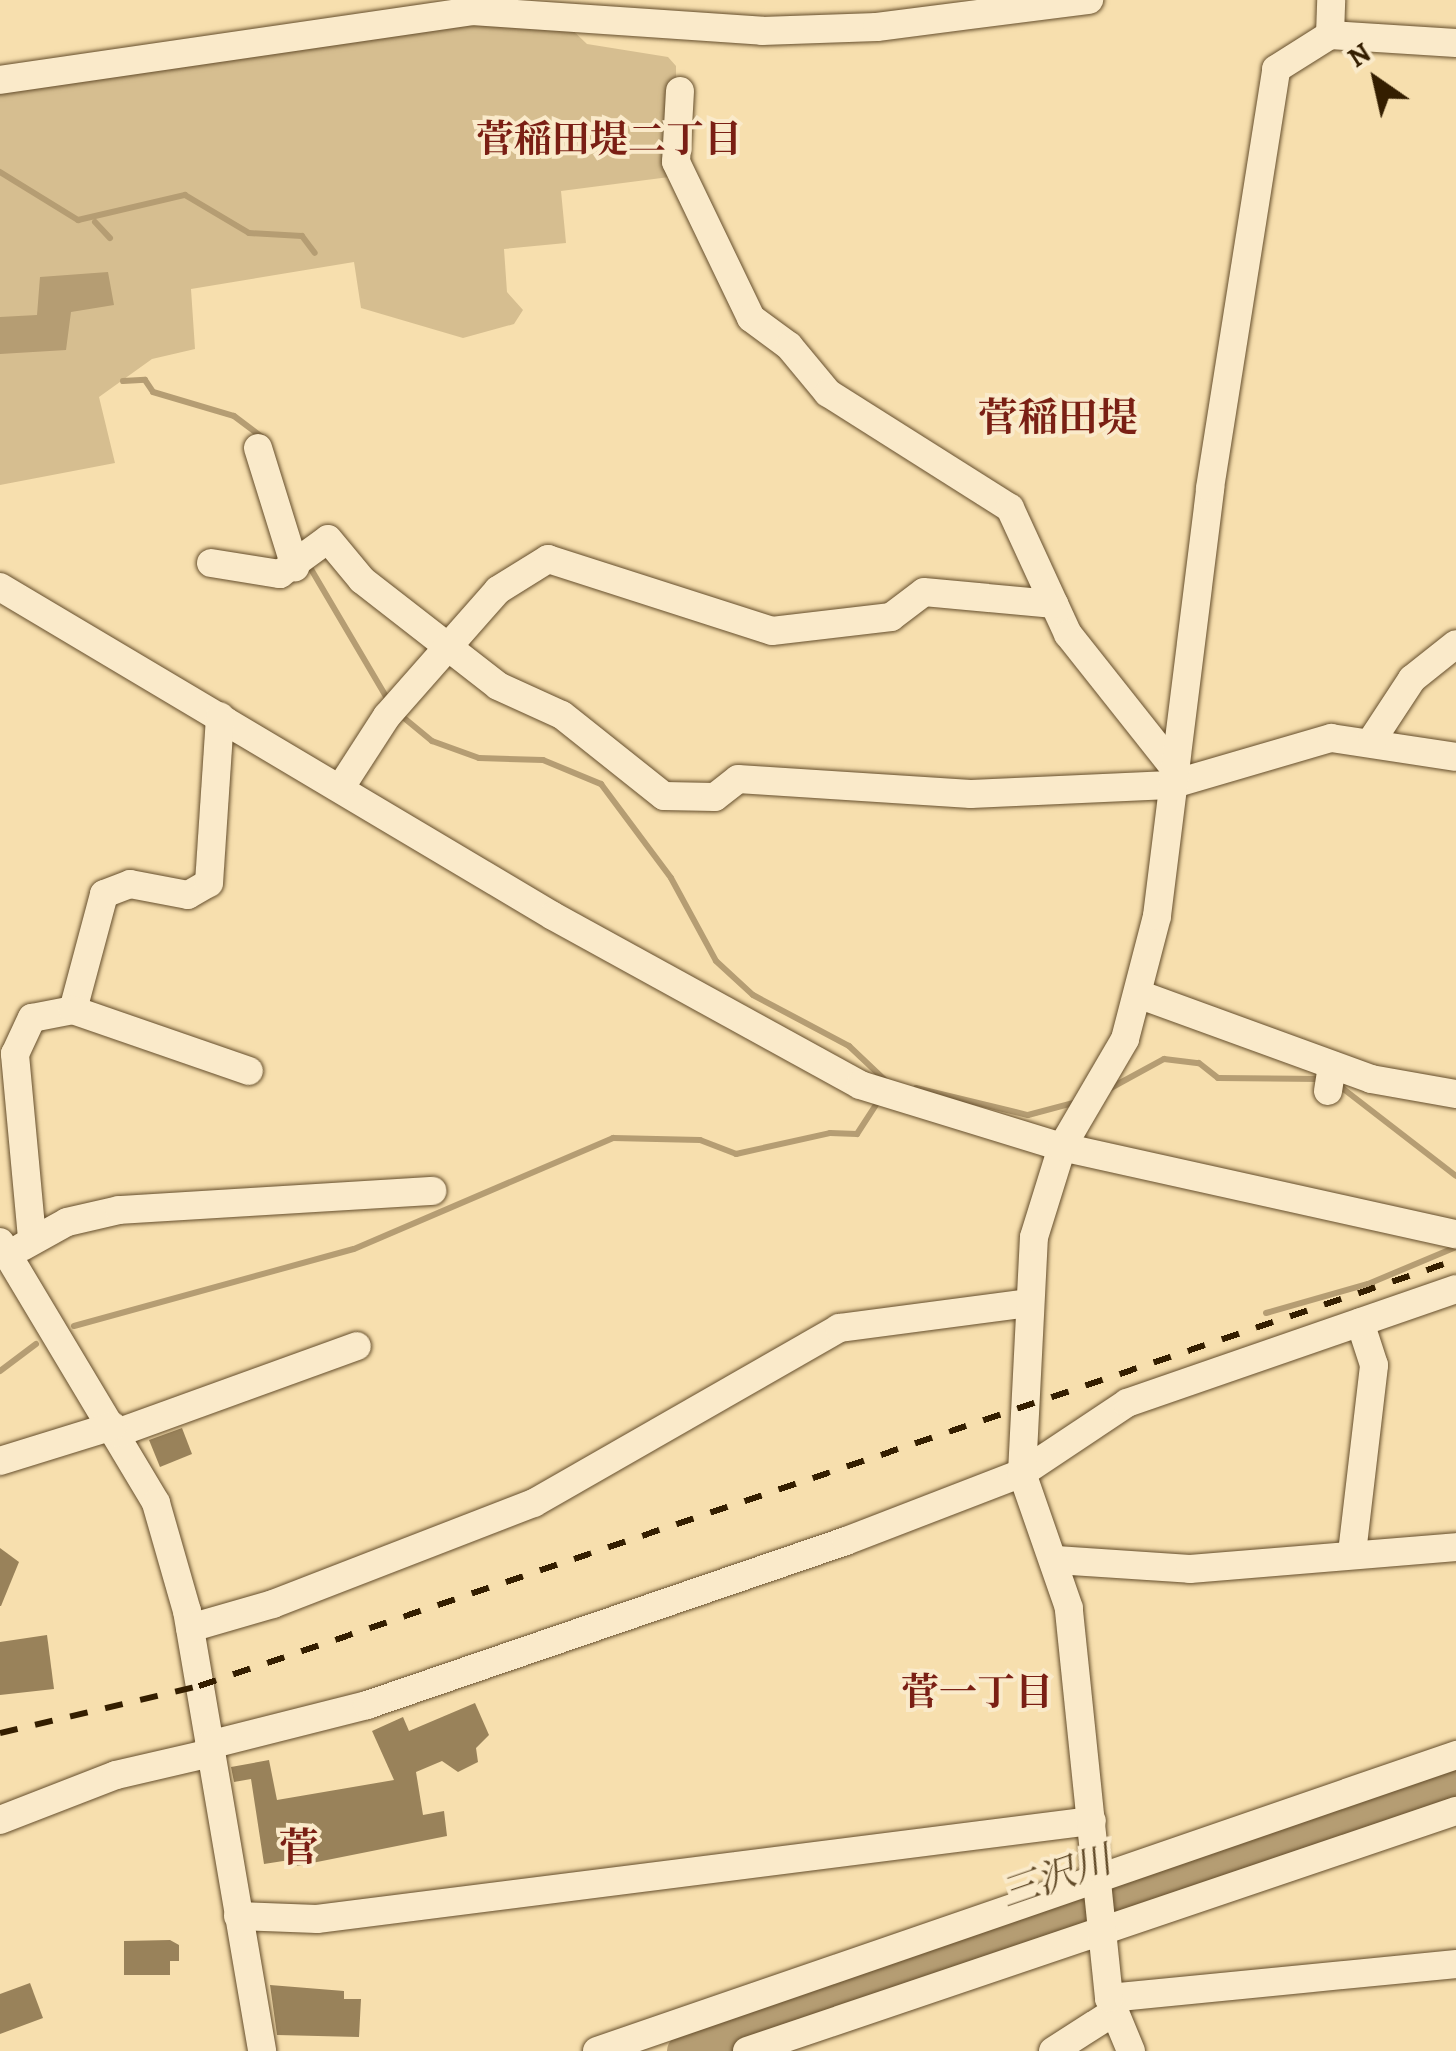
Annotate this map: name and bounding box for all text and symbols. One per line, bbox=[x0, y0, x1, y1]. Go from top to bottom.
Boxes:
north arrow bbox=[1326, 30, 1426, 130]
text: N bbox=[1340, 34, 1378, 77]
district label: 菅稲田堤二丁目 bbox=[476, 117, 742, 163]
district label: 菅稲田堤 bbox=[978, 394, 1138, 442]
district label: 菅一丁目 bbox=[901, 1670, 1053, 1716]
district label: 菅 bbox=[279, 1824, 319, 1872]
water label: 三沢川 bbox=[995, 1837, 1117, 1917]

